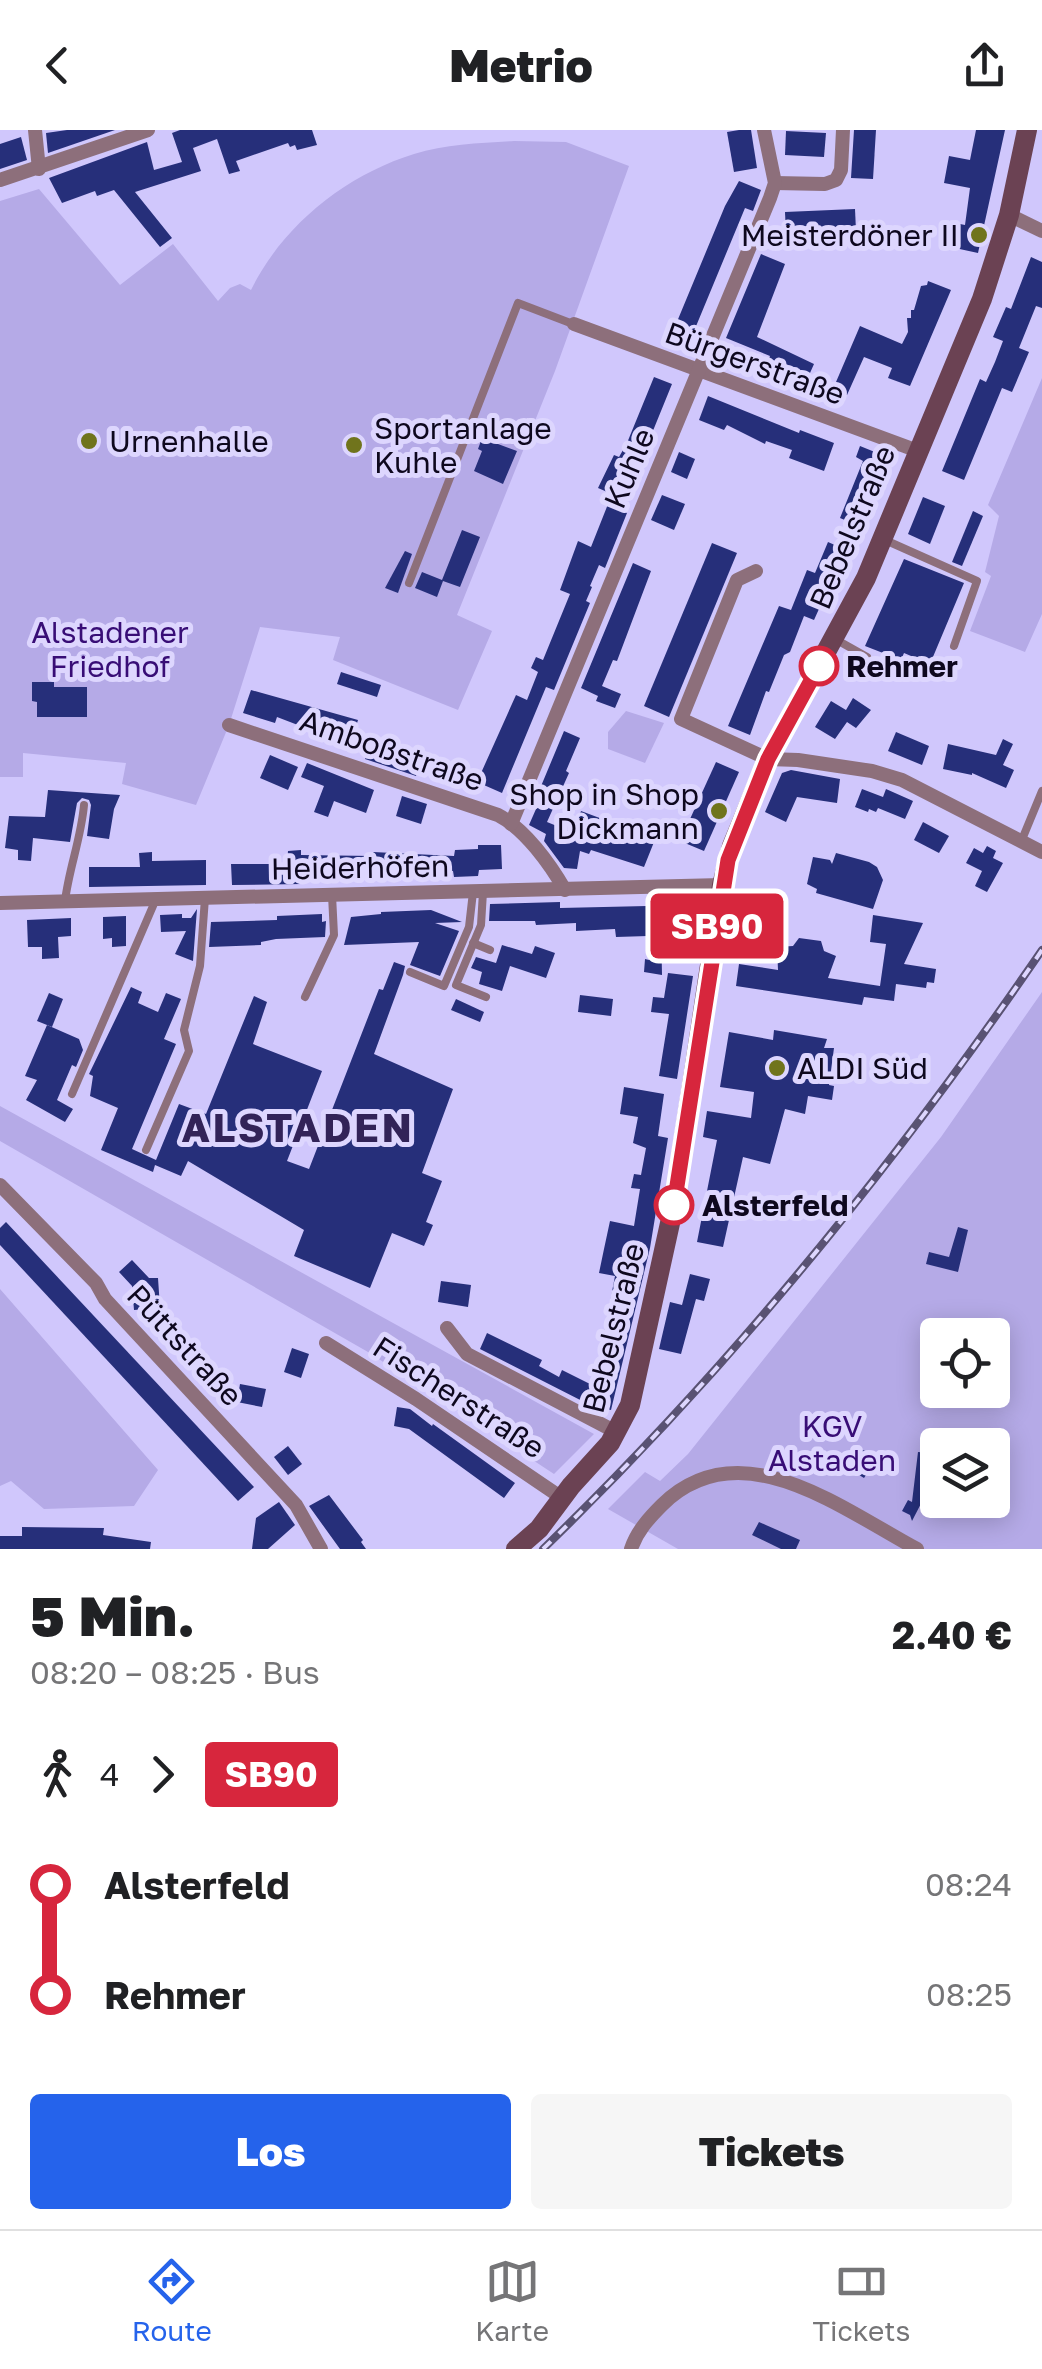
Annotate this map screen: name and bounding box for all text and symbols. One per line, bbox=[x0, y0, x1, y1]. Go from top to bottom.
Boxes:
icon: back bbox=[30, 38, 85, 93]
text: Metrio bbox=[449, 38, 593, 92]
icon: share bbox=[957, 38, 1012, 93]
place label: Meisterdöner II bbox=[741, 217, 959, 253]
marker: Meisterdöner II bbox=[968, 224, 990, 246]
street label: Bürgerstraße bbox=[660, 314, 850, 412]
place label: Sportanlage Kuhle bbox=[374, 410, 552, 480]
place label: Urnenhalle bbox=[109, 423, 269, 459]
street label: Kuhle bbox=[596, 423, 662, 513]
marker: Urnenhalle bbox=[78, 430, 100, 452]
marker: Sportanlage Kuhle bbox=[343, 434, 365, 456]
street label: Bebelstraße bbox=[801, 440, 903, 614]
park label: Alstadener Friedhof bbox=[31, 614, 189, 684]
marker: Rehmer bbox=[800, 647, 838, 685]
place label: Rehmer bbox=[846, 648, 958, 684]
street label: Amboßstraße bbox=[296, 702, 488, 798]
place label: Shop in Shop Dickmann bbox=[509, 776, 699, 846]
marker: Shop in Shop Dickmann bbox=[708, 800, 730, 822]
street label: Heiderhöfen bbox=[270, 847, 450, 887]
line badge: SB90 bbox=[647, 894, 787, 958]
text: SB90 bbox=[670, 905, 764, 947]
place label: ALDI Süd bbox=[797, 1050, 928, 1086]
marker: ALDI Süd bbox=[766, 1057, 788, 1079]
district label: ALSTADEN bbox=[182, 1103, 414, 1151]
marker: Alsterfeld bbox=[655, 1186, 693, 1224]
place label: Alsterfeld bbox=[702, 1187, 849, 1223]
street label: Bebelstraße bbox=[574, 1239, 652, 1417]
street label: Püttstraße bbox=[120, 1277, 250, 1413]
map controls bbox=[920, 1318, 1010, 1518]
button: locate bbox=[920, 1318, 1010, 1408]
street label: Fischerstraße bbox=[367, 1328, 551, 1466]
park label: KGV Alstaden bbox=[768, 1408, 896, 1478]
button: layers bbox=[920, 1428, 1010, 1518]
text: 5 Min. bbox=[30, 1582, 195, 1648]
text: 2.40 € bbox=[892, 1612, 1012, 1657]
text: 08:20 – 08:25 · Bus bbox=[30, 1653, 320, 1691]
icon: walk bbox=[30, 1747, 85, 1802]
icon: forward bbox=[135, 1747, 190, 1802]
text: SB90 bbox=[225, 1753, 318, 1795]
text: 4 bbox=[100, 1755, 120, 1793]
text: Alsterfeld bbox=[104, 1862, 290, 1907]
text: 08:24 bbox=[925, 1865, 1012, 1903]
text: Rehmer bbox=[104, 1972, 246, 2017]
text: 08:25 bbox=[926, 1975, 1012, 2013]
button: Los bbox=[30, 2094, 511, 2209]
button: Tickets bbox=[531, 2094, 1012, 2209]
tab: Route bbox=[132, 2254, 212, 2347]
tab: Karte bbox=[475, 2254, 549, 2347]
tab: Tickets bbox=[813, 2254, 910, 2347]

